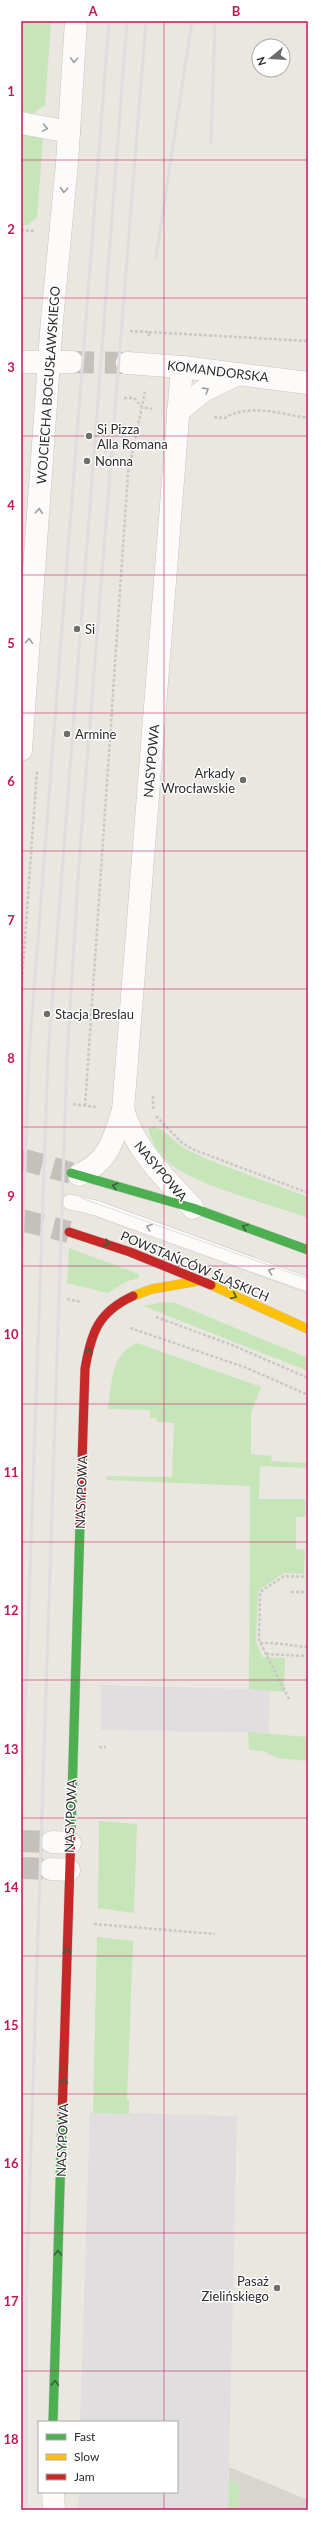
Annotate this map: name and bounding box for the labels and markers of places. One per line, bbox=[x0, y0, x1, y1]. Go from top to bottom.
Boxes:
place label: Si Pizza Alla Romana bbox=[97, 421, 168, 452]
marker: Si Pizza Alla Romana bbox=[84, 431, 94, 441]
place label: Nonna bbox=[95, 453, 133, 469]
marker: Nonna bbox=[82, 456, 92, 466]
place label: Si bbox=[85, 621, 95, 637]
marker: Si bbox=[72, 624, 82, 634]
place label: Armine bbox=[75, 726, 117, 742]
marker: Armine bbox=[62, 729, 72, 739]
place label: Arkady Wrocławskie bbox=[161, 765, 235, 796]
marker: Arkady Wrocławskie bbox=[238, 775, 248, 785]
place label: Stacja Breslau bbox=[55, 1006, 134, 1022]
marker: Stacja Breslau bbox=[42, 1009, 52, 1019]
place label: Pasaż Zielińskiego bbox=[202, 2273, 269, 2304]
marker: Pasaż Zielińskiego bbox=[272, 2283, 282, 2293]

